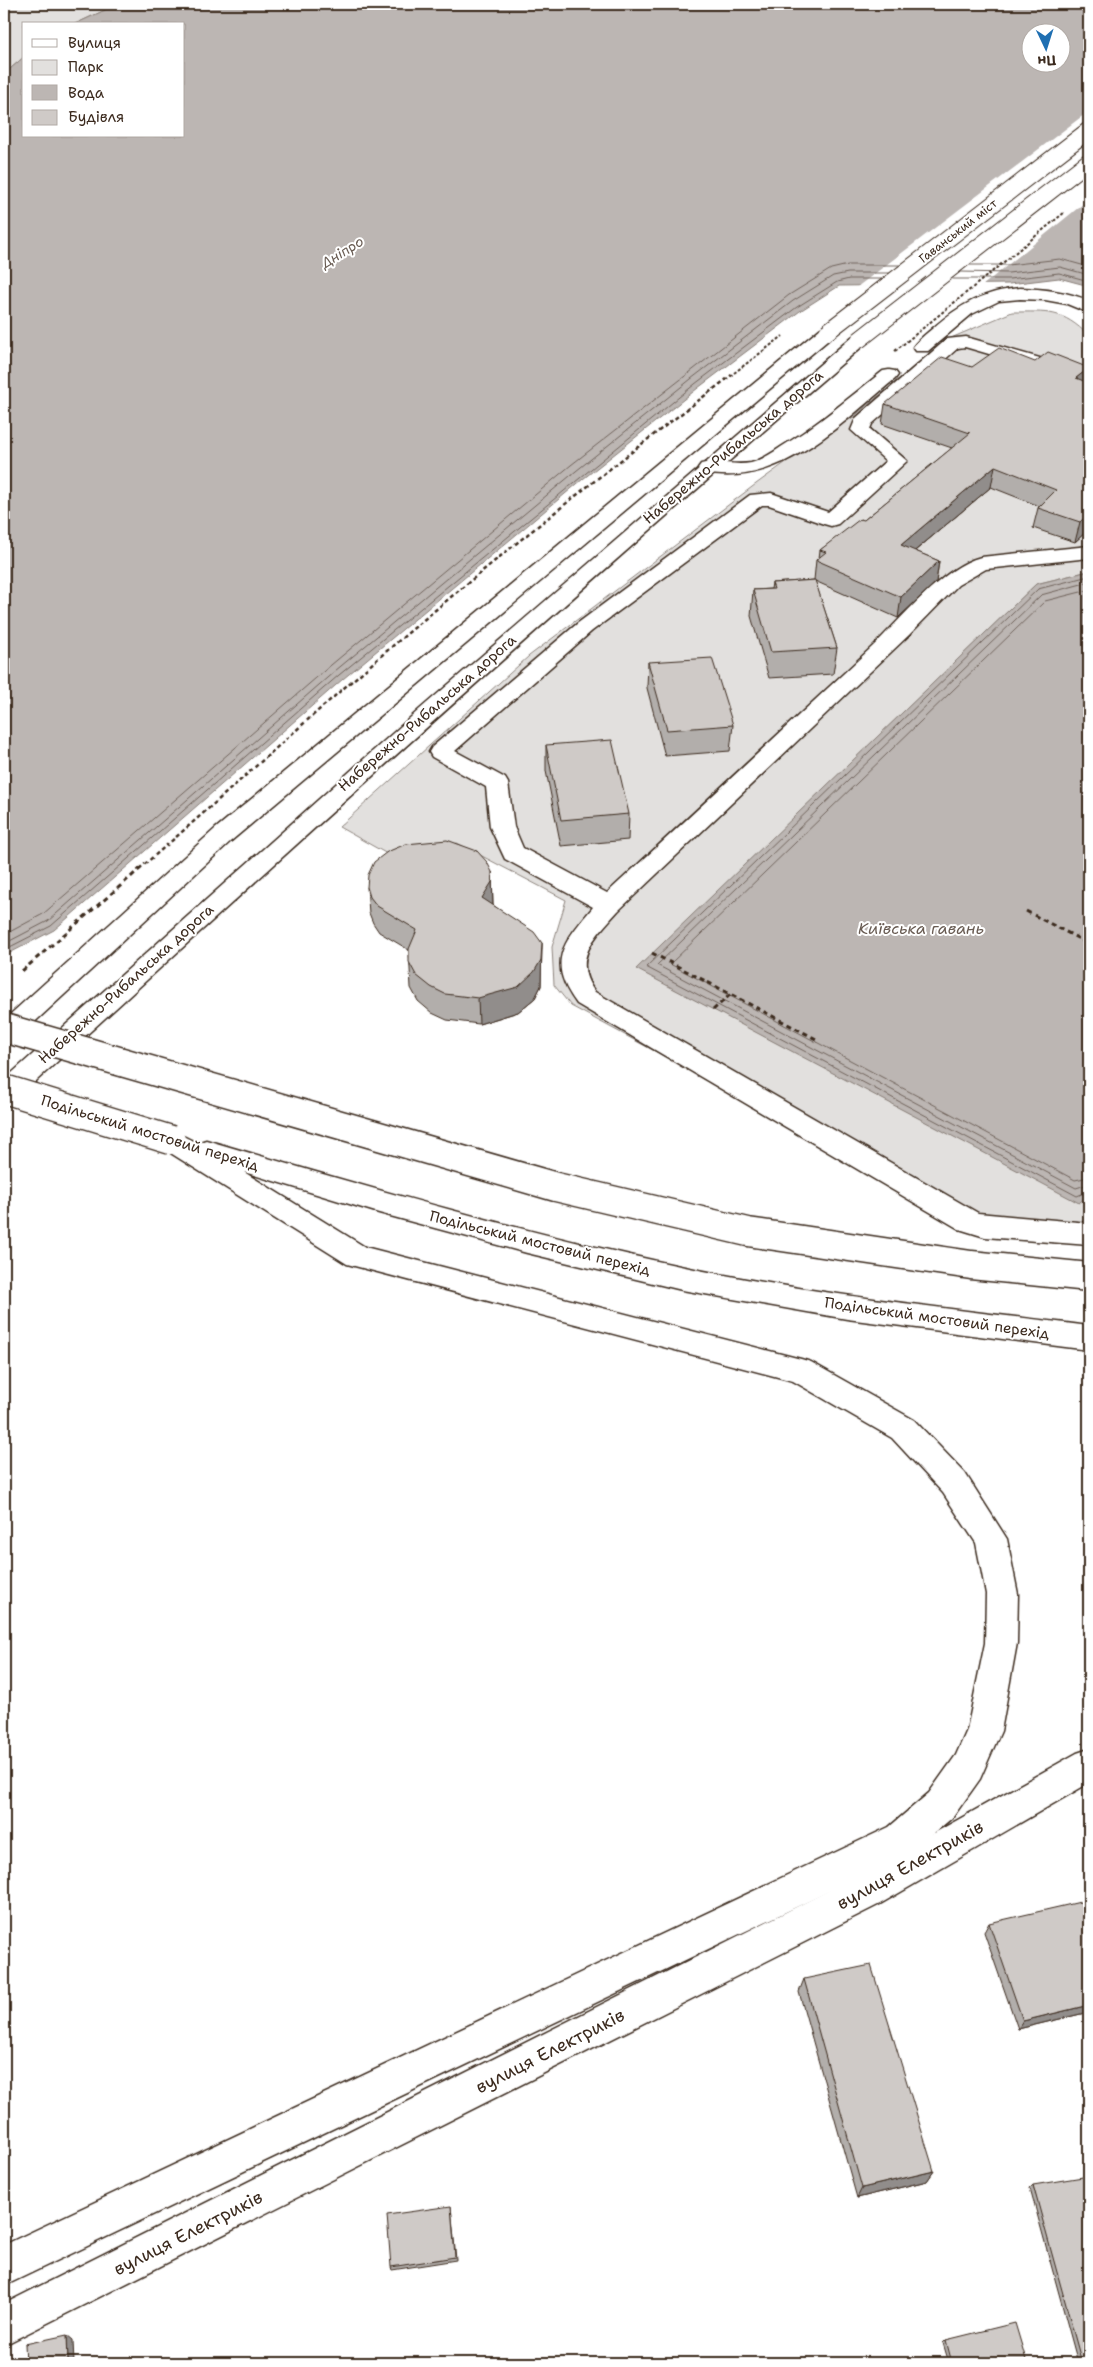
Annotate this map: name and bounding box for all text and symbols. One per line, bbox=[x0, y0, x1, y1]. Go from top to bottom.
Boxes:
legend bbox=[22, 22, 185, 138]
north arrow bbox=[1020, 22, 1070, 72]
text: Вулиця bbox=[68, 33, 121, 53]
text: Пн bbox=[1037, 51, 1057, 71]
text: Парк bbox=[68, 57, 104, 77]
text: Вода bbox=[68, 83, 105, 103]
text: Будівля bbox=[68, 107, 124, 127]
street label: Гаванський міст bbox=[916, 195, 1001, 267]
water label: Дніпро bbox=[316, 232, 367, 273]
street label: Набережно-Рибальська дорога bbox=[639, 365, 828, 529]
street label: Набережно-Рибальська дорога bbox=[334, 630, 521, 796]
street label: Набережно-Рибальська дорога bbox=[34, 899, 219, 1068]
water label: Київська гавань bbox=[858, 918, 984, 939]
street label: Подільський мостовий перехід bbox=[39, 1090, 262, 1176]
street label: Подільський мостовий перехід bbox=[427, 1206, 653, 1280]
street label: Подільський мостовий перехід bbox=[823, 1292, 1051, 1344]
street label: вулиця Електриків bbox=[832, 1815, 988, 1915]
street label: вулиця Електриків bbox=[471, 2003, 629, 2099]
street label: вулиця Електриків bbox=[109, 2185, 267, 2281]

